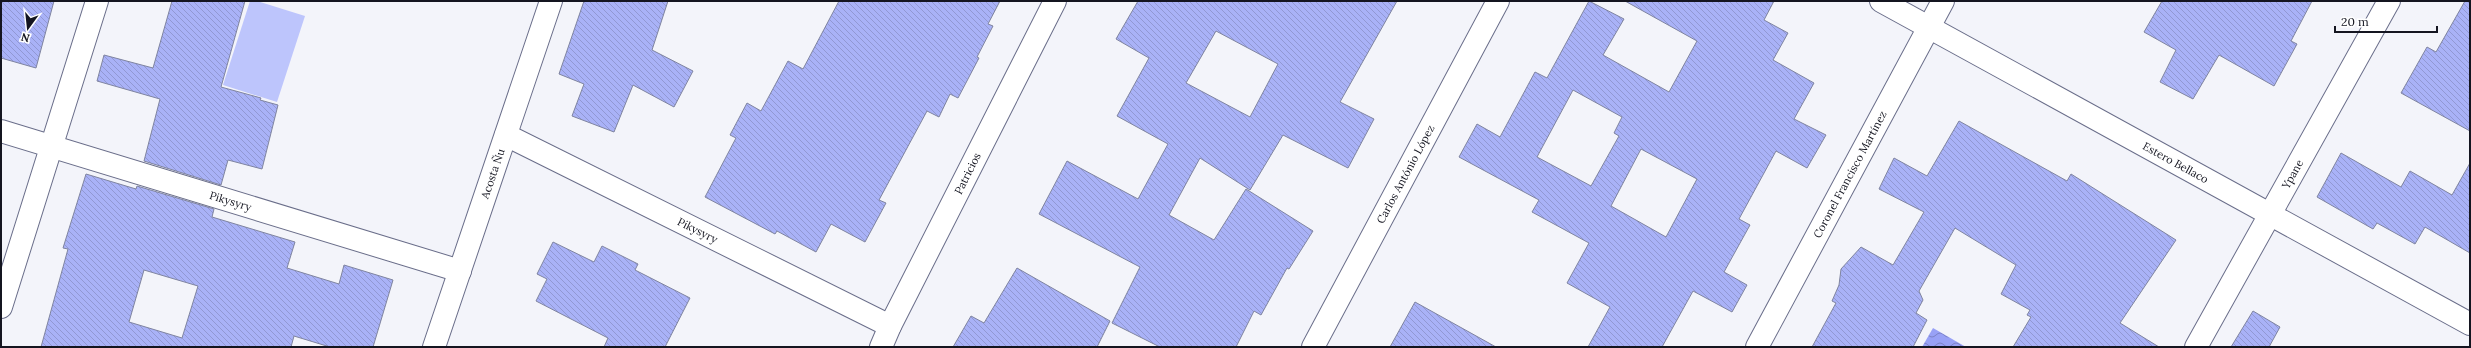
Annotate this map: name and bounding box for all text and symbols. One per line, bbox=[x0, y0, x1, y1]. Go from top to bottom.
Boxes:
north arrow bbox=[8, 8, 48, 48]
scale bar bbox=[2335, 8, 2437, 34]
text: 20 m bbox=[2341, 14, 2369, 29]
text: N bbox=[19, 30, 31, 46]
street label: Coronel Francisco Martínez bbox=[1810, 108, 1890, 240]
street label: Carlos António López bbox=[1373, 122, 1438, 226]
street label: Estero Bellaco bbox=[2140, 139, 2211, 186]
street label: Acosta Ñu bbox=[477, 146, 508, 201]
street label: Patricios bbox=[951, 150, 984, 197]
street label: Ypane bbox=[2278, 157, 2306, 192]
street label: Pikysyry bbox=[208, 188, 253, 214]
street label: Pikysyry bbox=[675, 214, 720, 246]

